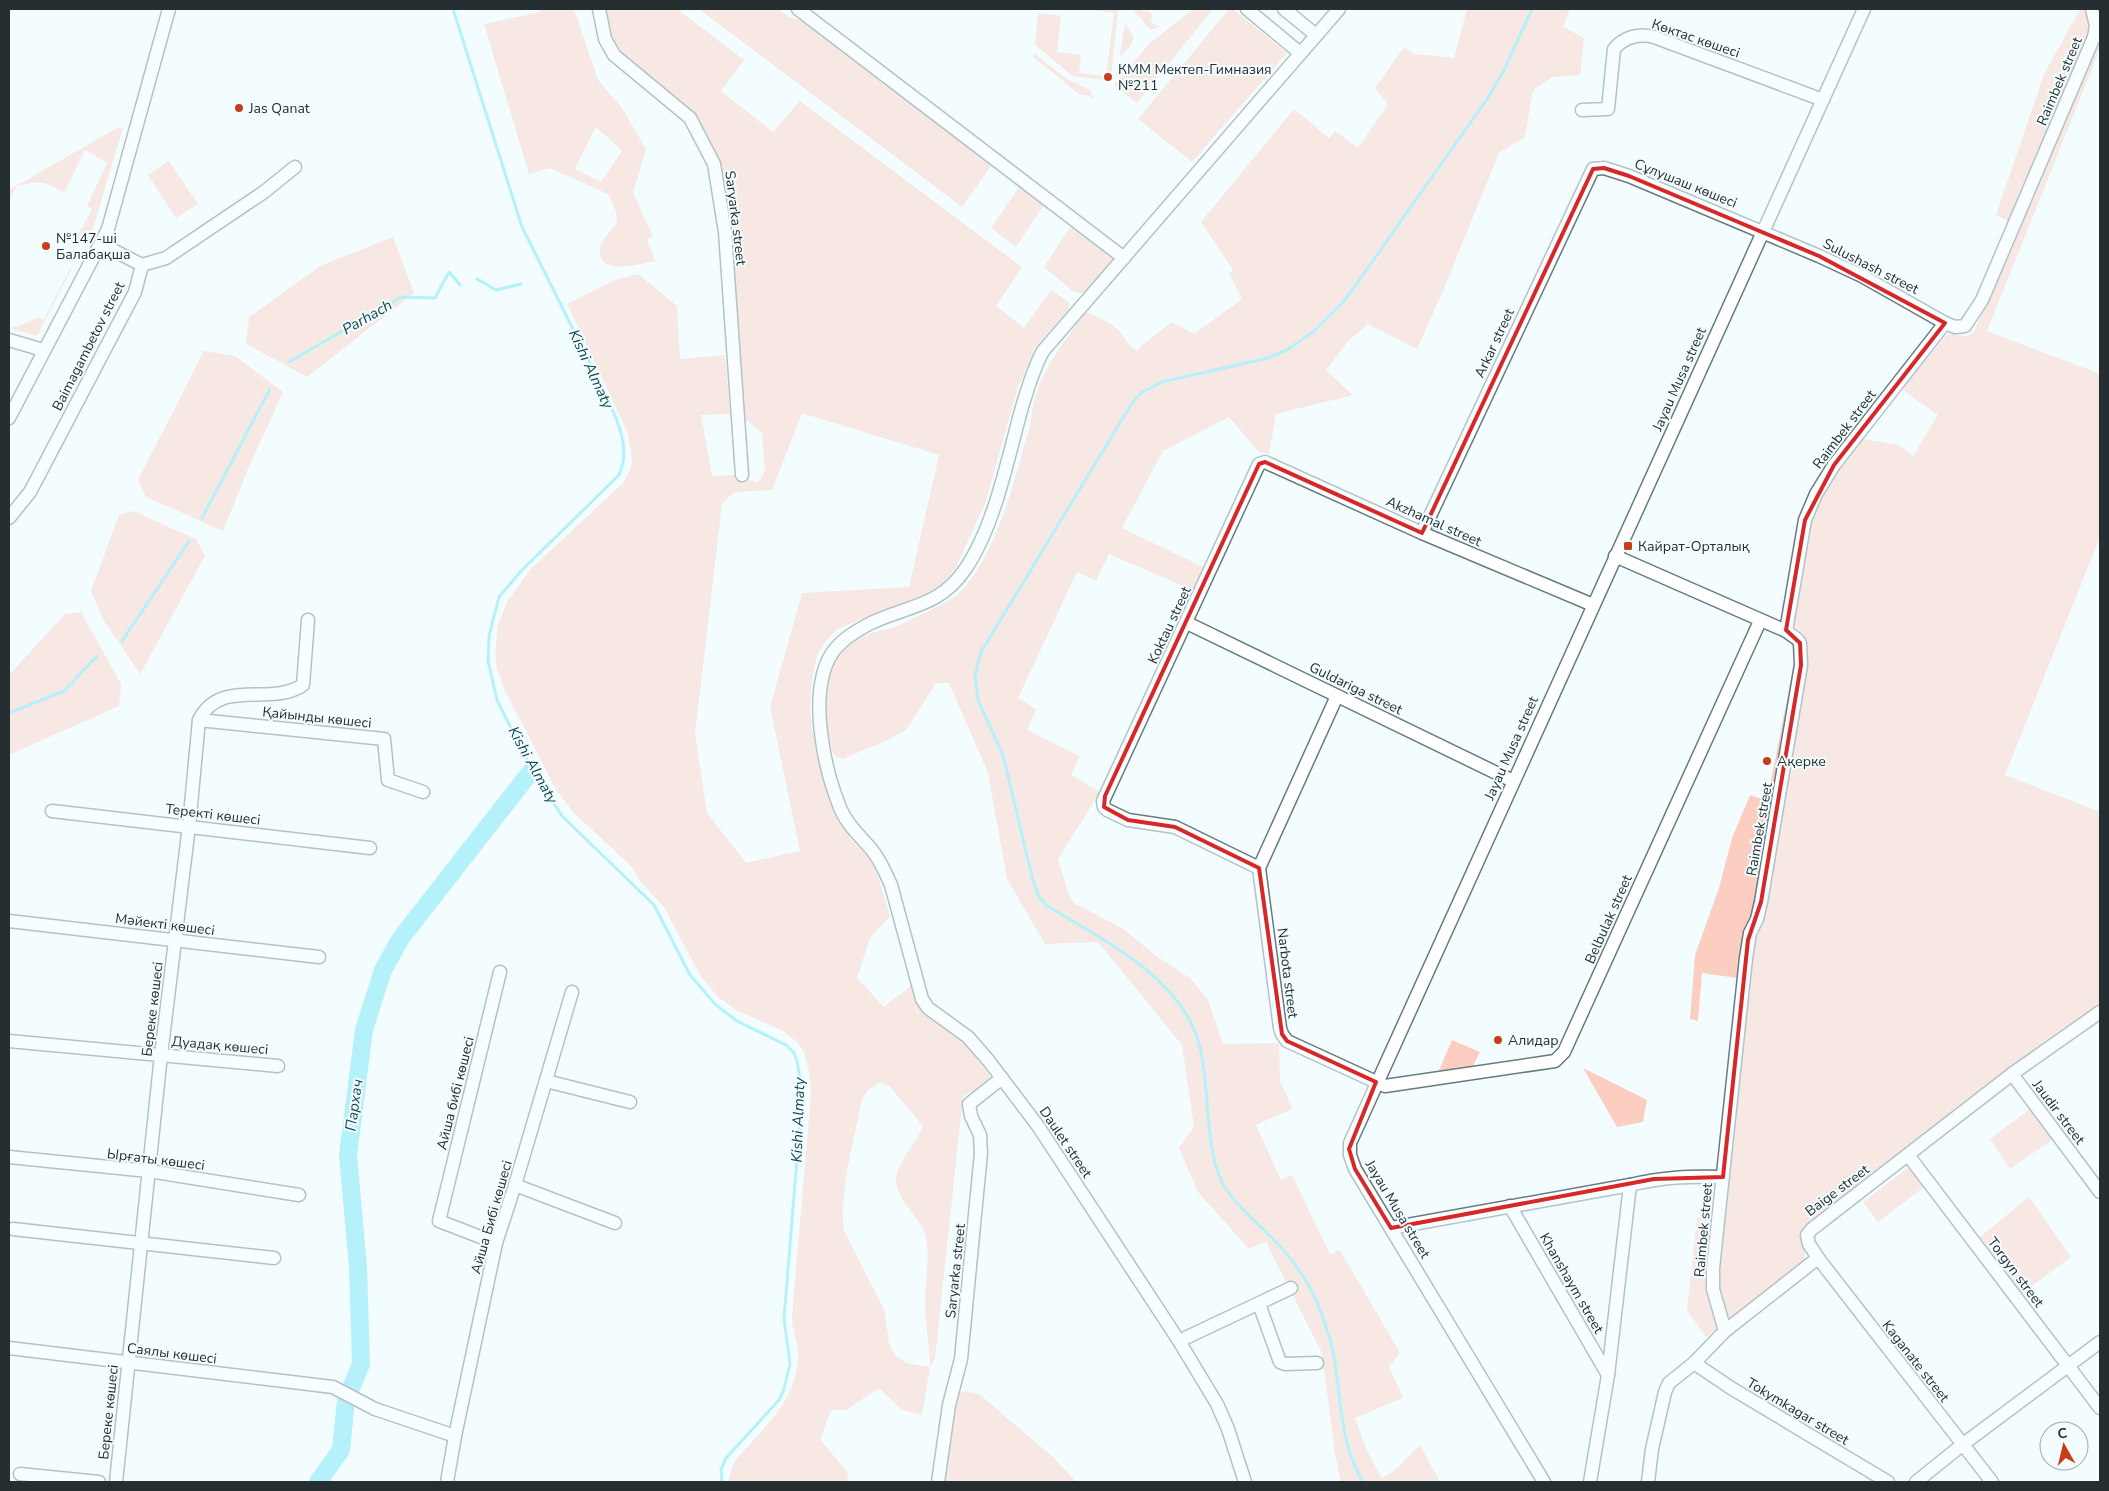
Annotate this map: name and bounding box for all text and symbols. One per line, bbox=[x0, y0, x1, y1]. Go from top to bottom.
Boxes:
street label: Көктас көшесі bbox=[1649, 14, 1743, 62]
street label: Raimbek street bbox=[2032, 34, 2087, 128]
place label: КММ Мектеп-Гимназия №211 bbox=[1118, 60, 1272, 95]
marker: КММ Мектеп-Гимназия №211 bbox=[1102, 71, 1114, 83]
place label: Jas Qanat bbox=[248, 99, 310, 118]
marker: Jas Qanat bbox=[233, 102, 245, 114]
street label: Сұлушаш көшесі bbox=[1632, 154, 1740, 213]
street label: Saryarka street bbox=[720, 170, 751, 267]
place label: №147-ші Балабақша bbox=[56, 229, 130, 264]
street label: Sulushash street bbox=[1820, 234, 1922, 299]
marker: №147-ші Балабақша bbox=[40, 240, 52, 252]
street label: Baimagambetov street bbox=[48, 278, 129, 414]
water label: Parhach bbox=[338, 295, 396, 339]
street label: Arkar street bbox=[1470, 305, 1519, 381]
street label: Jayau Musa street bbox=[1648, 324, 1711, 435]
water label: Kіshі Almaty bbox=[564, 326, 619, 413]
street label: Raimbek street bbox=[1808, 386, 1880, 473]
street label: Akzhamal street bbox=[1383, 492, 1485, 551]
place label: Кайрат-Орталық bbox=[1638, 537, 1750, 556]
marker: Кайрат-Орталық bbox=[1622, 540, 1634, 552]
street label: Koktau street bbox=[1143, 583, 1196, 667]
street label: Guldariga street bbox=[1306, 658, 1406, 719]
street label: Jayau Musa street bbox=[1480, 693, 1543, 804]
street label: Қайынды көшесі bbox=[261, 702, 372, 733]
water label: Kіshі Almaty bbox=[504, 723, 563, 808]
place label: Ақерке bbox=[1777, 752, 1826, 771]
marker: Ақерке bbox=[1761, 755, 1773, 767]
street label: Raimbek street bbox=[1742, 781, 1777, 877]
street label: Теректі көшесі bbox=[164, 799, 261, 830]
street label: Belbulak street bbox=[1580, 872, 1637, 967]
street label: Мәйекті көшесі bbox=[114, 909, 216, 940]
street label: Narbota street bbox=[1273, 927, 1302, 1019]
street label: Береке көшесі bbox=[137, 961, 168, 1058]
place label: Алидар bbox=[1508, 1031, 1559, 1050]
street label: Дуадақ көшесі bbox=[171, 1032, 269, 1059]
marker: Алидар bbox=[1492, 1034, 1504, 1046]
street label: Айша бибі көшесі bbox=[432, 1035, 479, 1152]
street label: Jaudir street bbox=[2028, 1075, 2089, 1148]
water label: Kіshі Almaty bbox=[787, 1076, 810, 1163]
water label: Пархач bbox=[340, 1078, 368, 1132]
street label: Daulet street bbox=[1035, 1103, 1096, 1182]
street label: Ырғаты көшесі bbox=[106, 1144, 206, 1175]
street label: Jayau Musa street bbox=[1360, 1156, 1435, 1262]
street label: Айша Бибі көшесі bbox=[466, 1158, 517, 1276]
street label: Baige street bbox=[1801, 1160, 1873, 1221]
street label: Raimbek street bbox=[1690, 1182, 1717, 1278]
street label: Saryarka street bbox=[941, 1223, 970, 1319]
street label: Khanshaym street bbox=[1535, 1229, 1608, 1337]
street label: Torgyn street bbox=[1983, 1233, 2048, 1311]
street label: Kaganate street bbox=[1878, 1316, 1954, 1406]
street label: Саялы көшесі bbox=[126, 1339, 218, 1368]
street label: Береке көшесі bbox=[94, 1364, 123, 1460]
street label: Tokymkagar street bbox=[1743, 1373, 1852, 1449]
north arrow bbox=[2039, 1421, 2089, 1471]
text: С bbox=[2056, 1423, 2069, 1444]

